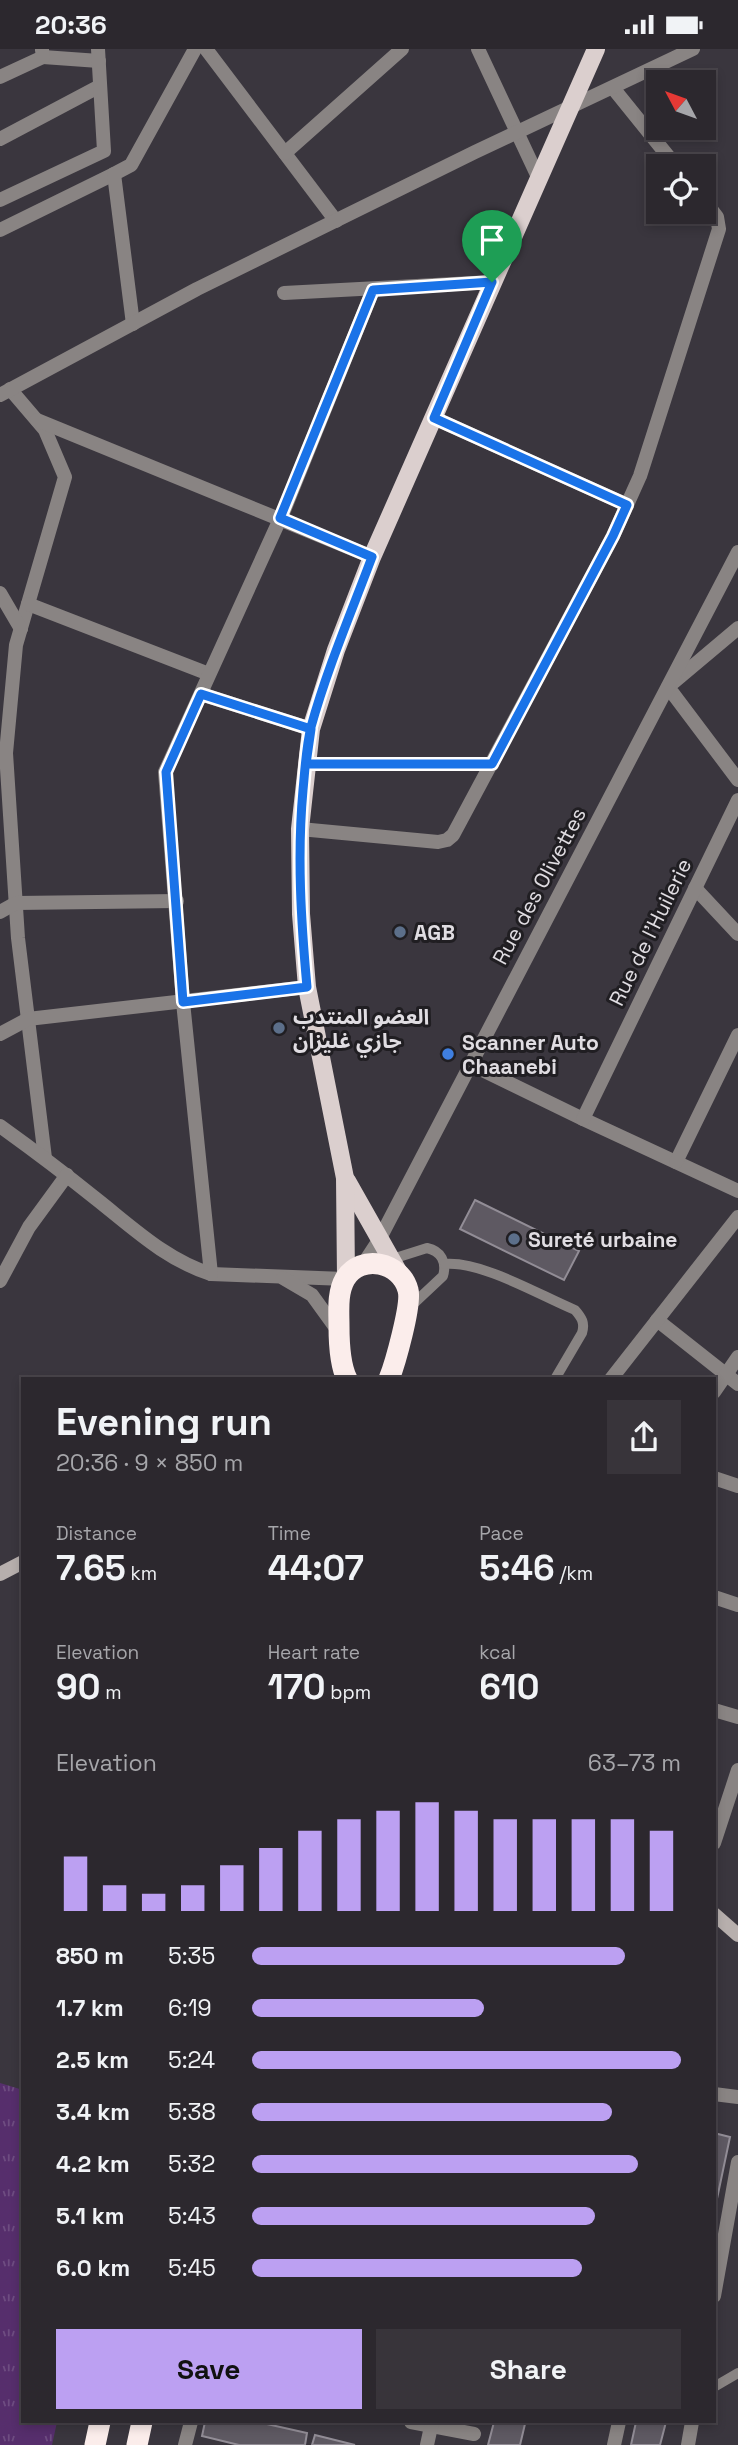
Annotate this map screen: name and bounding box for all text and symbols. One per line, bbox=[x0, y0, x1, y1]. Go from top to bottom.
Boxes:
text: 20:36 bbox=[35, 8, 107, 42]
north arrow bbox=[646, 70, 716, 140]
map controls bbox=[646, 70, 716, 224]
button: locate bbox=[646, 154, 716, 224]
pin bbox=[462, 210, 522, 282]
icon: arrive bbox=[473, 221, 511, 259]
street label: Rue des Olivettes bbox=[486, 803, 592, 969]
street label: Rue de l'Huilerie bbox=[603, 854, 697, 1010]
place label: AGB bbox=[414, 919, 455, 946]
marker: AGB bbox=[392, 924, 408, 940]
place label: العضو المنتدب جازي غليزان bbox=[293, 1003, 429, 1057]
marker: العضو المنتدب جازي غليزان bbox=[271, 1020, 287, 1036]
place label: Scanner Auto Chaanebi bbox=[462, 1029, 599, 1080]
marker: Scanner Auto Chaanebi bbox=[440, 1046, 456, 1062]
place label: Sureté urbaine bbox=[528, 1226, 677, 1253]
marker: Sureté urbaine bbox=[506, 1231, 522, 1247]
text: Evening run bbox=[56, 1398, 272, 1446]
button: share bbox=[607, 1400, 681, 1474]
text: 20:36 · 9 × 850 m bbox=[56, 1448, 243, 1478]
text: Distance bbox=[56, 1521, 137, 1546]
text: Time bbox=[268, 1521, 311, 1546]
text: Pace bbox=[479, 1521, 524, 1546]
text: 7.65 bbox=[56, 1546, 126, 1590]
text: 44:07 bbox=[268, 1546, 364, 1590]
text: 5:46 bbox=[479, 1546, 555, 1590]
text: km bbox=[126, 1561, 157, 1586]
text: /km bbox=[555, 1561, 593, 1586]
text: Elevation bbox=[56, 1640, 139, 1665]
text: Heart rate bbox=[268, 1640, 360, 1665]
text: kcal bbox=[479, 1640, 516, 1665]
text: 90 bbox=[56, 1665, 100, 1709]
text: 170 bbox=[268, 1665, 325, 1709]
text: 610 bbox=[479, 1665, 539, 1709]
text: m bbox=[100, 1680, 122, 1705]
text: bpm bbox=[325, 1680, 371, 1705]
text: Elevation bbox=[56, 1748, 157, 1778]
text: 63–73 m bbox=[588, 1748, 681, 1778]
text: 850 m bbox=[56, 1941, 124, 1971]
text: 5:35 bbox=[168, 1941, 215, 1971]
text: 1.7 km bbox=[56, 1993, 124, 2023]
text: 6:19 bbox=[168, 1993, 212, 2023]
text: 2.5 km bbox=[56, 2045, 129, 2075]
text: 5:24 bbox=[168, 2045, 215, 2075]
text: 3.4 km bbox=[56, 2097, 130, 2127]
text: 5:38 bbox=[168, 2097, 216, 2127]
text: 4.2 km bbox=[56, 2149, 130, 2179]
text: 5:32 bbox=[168, 2149, 215, 2179]
text: 5.1 km bbox=[56, 2201, 124, 2231]
text: 5:43 bbox=[168, 2201, 216, 2231]
text: 6.0 km bbox=[56, 2253, 130, 2283]
text: 5:45 bbox=[168, 2253, 216, 2283]
button: Save bbox=[56, 2329, 362, 2409]
button: Share bbox=[376, 2329, 681, 2409]

